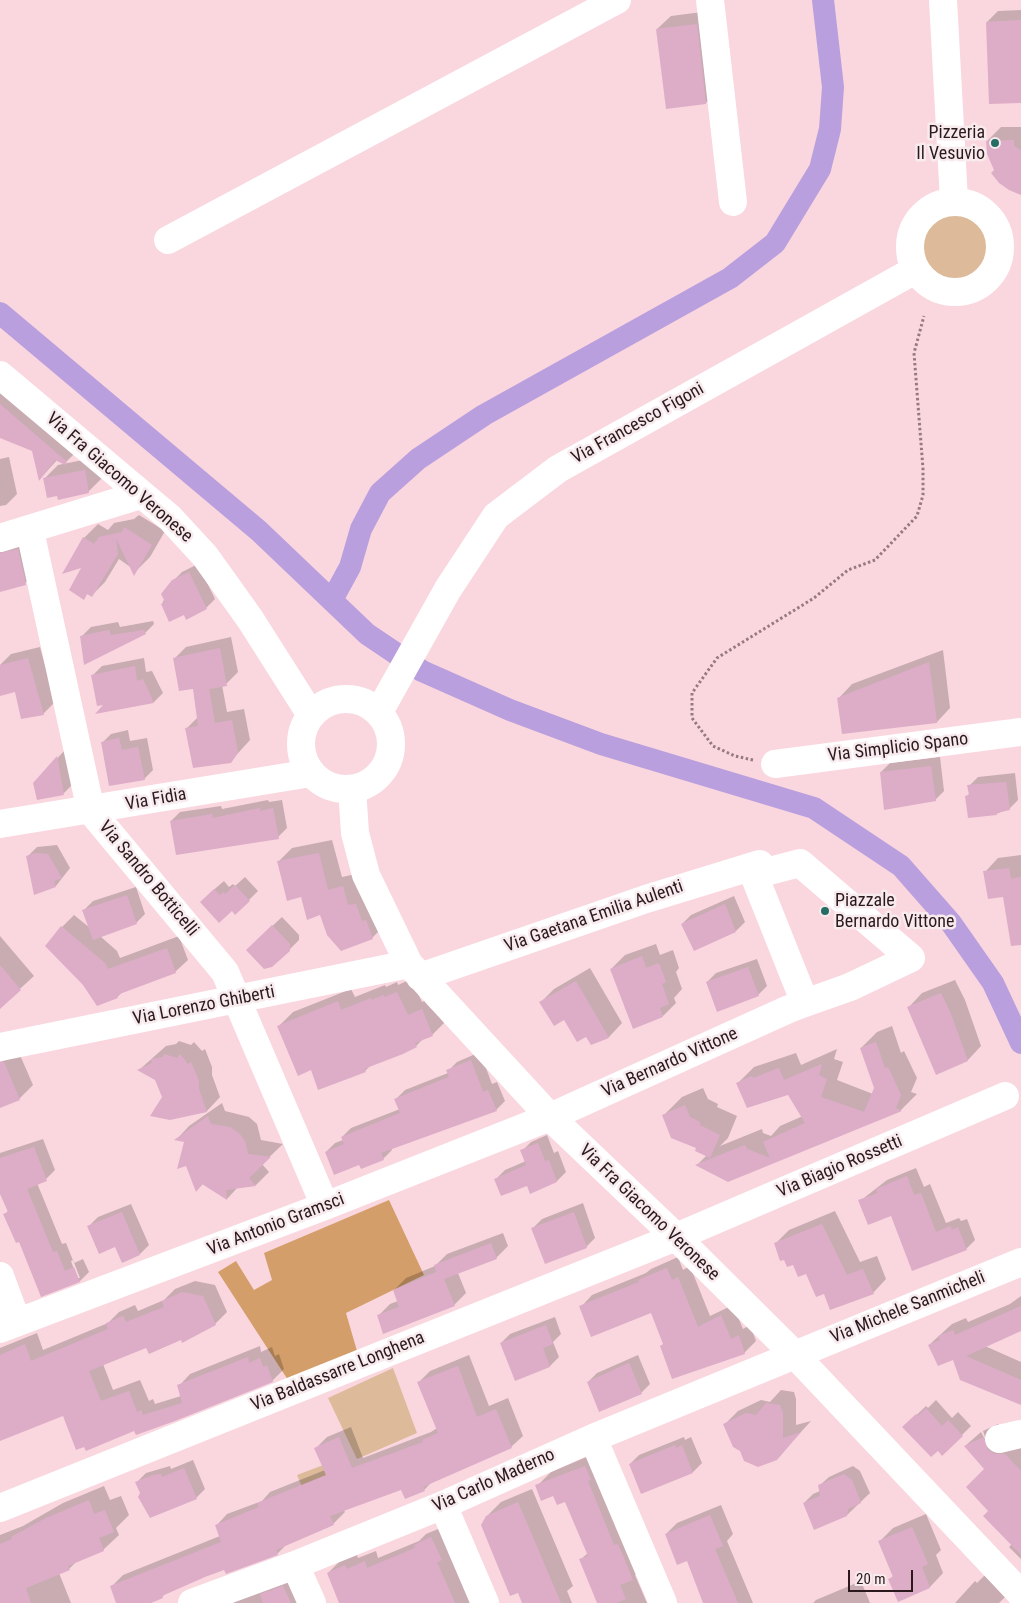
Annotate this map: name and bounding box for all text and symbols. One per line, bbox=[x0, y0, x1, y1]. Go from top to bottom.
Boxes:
place label: Pizzeria Il Vesuvio bbox=[916, 122, 985, 164]
marker: Pizzeria Il Vesuvio bbox=[989, 137, 1001, 149]
street label: Via Francesco Figoni bbox=[568, 379, 708, 469]
street label: Via Fra Giacomo Veronese bbox=[41, 408, 197, 548]
street label: Via Simplicio Spano bbox=[827, 729, 969, 767]
street label: Via Fidia bbox=[124, 784, 188, 816]
street label: Via Sandro Botticelli bbox=[93, 817, 203, 941]
street label: Via Gaetana Emilia Aulenti bbox=[502, 876, 686, 958]
place label: Piazzale Bernardo Vittone bbox=[835, 890, 954, 932]
marker: Piazzale Bernardo Vittone bbox=[819, 905, 831, 917]
street label: Via Lorenzo Ghiberti bbox=[131, 982, 277, 1030]
street label: Via Bernardo Vittone bbox=[599, 1023, 741, 1103]
street label: Via Biagio Rossetti bbox=[774, 1131, 906, 1203]
street label: Via Fra Giacomo Veronese bbox=[574, 1140, 724, 1286]
street label: Via Antonio Gramsci bbox=[205, 1189, 347, 1261]
street label: Via Michele Sanmicheli bbox=[828, 1267, 988, 1349]
street label: Via Baldassarre Longhena bbox=[248, 1327, 428, 1417]
street label: Via Carlo Maderno bbox=[430, 1444, 558, 1518]
scale bar bbox=[851, 1560, 916, 1592]
text: 20 m bbox=[856, 1570, 886, 1588]

